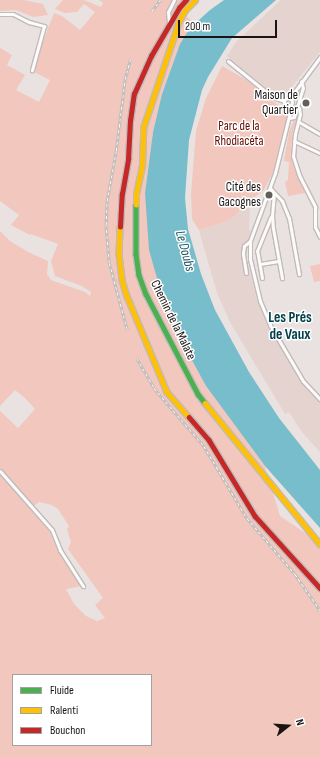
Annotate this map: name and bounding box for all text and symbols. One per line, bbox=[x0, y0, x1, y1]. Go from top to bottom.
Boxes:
scale bar bbox=[180, 12, 279, 38]
text: 200 m bbox=[185, 19, 210, 34]
place label: Maison de Quartier bbox=[255, 88, 298, 119]
marker: Maison de Quartier bbox=[301, 98, 311, 108]
park label: Parc de la Rhodiacéta bbox=[214, 119, 264, 150]
place label: Cité des Gacognes bbox=[218, 180, 261, 211]
marker: Cité des Gacognes bbox=[264, 190, 274, 200]
water label: Le Doubs bbox=[172, 229, 198, 273]
street label: Chemin de la Malate bbox=[147, 278, 199, 362]
district label: Les Prés de Vaux bbox=[268, 308, 312, 343]
legend bbox=[12, 674, 152, 746]
text: Fluide bbox=[50, 683, 74, 698]
text: Ralenti bbox=[50, 703, 78, 718]
north arrow bbox=[268, 706, 308, 746]
text: N bbox=[293, 718, 307, 727]
text: Bouchon bbox=[50, 723, 85, 738]

